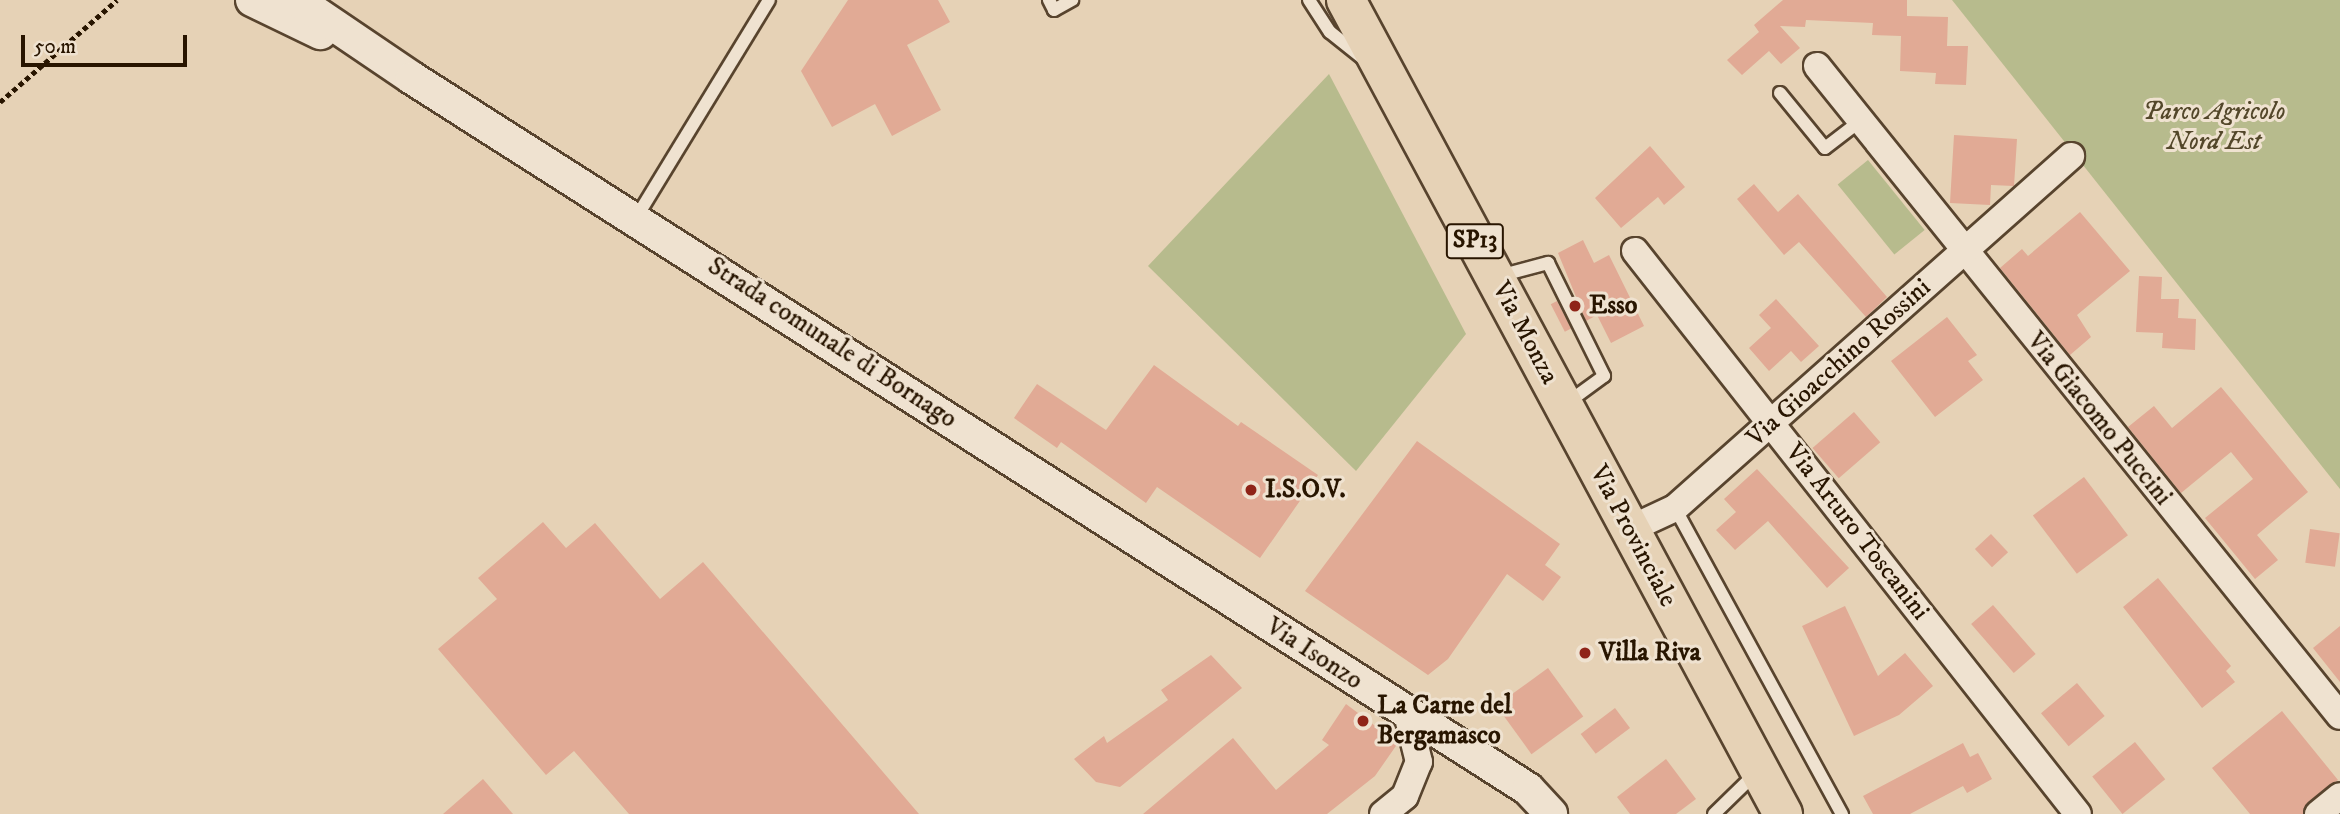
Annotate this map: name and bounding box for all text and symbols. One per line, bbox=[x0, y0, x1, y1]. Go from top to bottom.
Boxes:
scale bar bbox=[24, 21, 191, 65]
text: 50 m bbox=[34, 34, 76, 60]
park label: Parco Agricolo Nord Est bbox=[2143, 96, 2285, 158]
road number: SP13 bbox=[1445, 221, 1505, 262]
street label: Strada comunale di Bornago bbox=[702, 251, 962, 435]
street label: Via Gioacchino Rossini bbox=[1741, 272, 1937, 454]
street label: Via Monza bbox=[1485, 276, 1565, 390]
place label: Esso bbox=[1589, 290, 1637, 322]
marker: Esso bbox=[1567, 298, 1583, 314]
street label: Via Giacomo Puccini bbox=[2020, 326, 2178, 512]
street label: Via Arturo Toscanini bbox=[1778, 437, 1936, 627]
street label: Via Provinciale bbox=[1583, 460, 1683, 612]
place label: I.S.O.V. bbox=[1265, 474, 1346, 506]
marker: I.S.O.V. bbox=[1243, 482, 1259, 498]
street label: Via Isonzo bbox=[1260, 611, 1368, 697]
place label: Villa Riva bbox=[1599, 637, 1701, 669]
marker: Villa Riva bbox=[1577, 645, 1593, 661]
place label: La Carne del Bergamasco bbox=[1377, 690, 1512, 752]
marker: La Carne del Bergamasco bbox=[1355, 713, 1371, 729]

